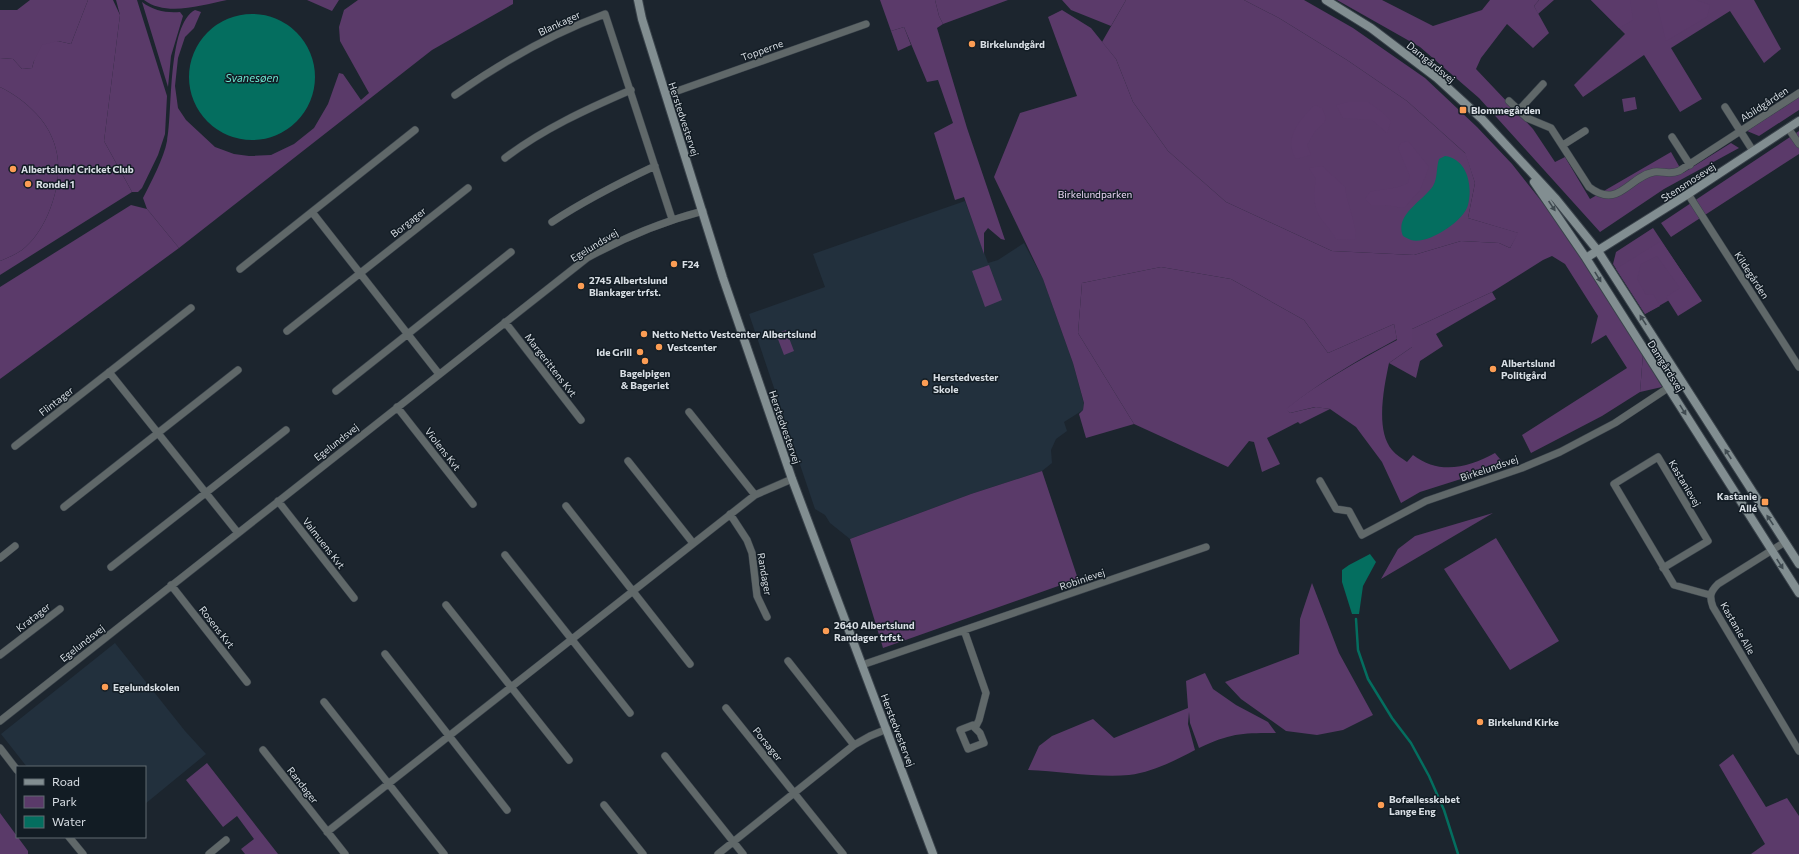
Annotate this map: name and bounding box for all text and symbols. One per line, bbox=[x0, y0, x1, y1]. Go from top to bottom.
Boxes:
street label: Blankager bbox=[536, 8, 582, 38]
street label: Topperne bbox=[739, 37, 785, 63]
place label: Birkelundgård bbox=[980, 38, 1045, 50]
marker: Birkelundgård bbox=[967, 39, 977, 49]
street label: Damgårdsvej bbox=[1404, 39, 1458, 85]
water label: Svanesøen bbox=[225, 71, 279, 84]
street label: Herstedvestervej bbox=[666, 81, 702, 157]
street label: Abildgården bbox=[1738, 84, 1790, 124]
place label: Blommegården bbox=[1471, 104, 1541, 116]
marker: Blommegården bbox=[1458, 105, 1468, 115]
street label: Stensmosevej bbox=[1659, 160, 1717, 204]
place label: Albertslund Cricket Club bbox=[21, 163, 134, 175]
marker: Albertslund Cricket Club bbox=[8, 164, 18, 174]
place label: Rondel 1 bbox=[36, 178, 75, 190]
marker: Rondel 1 bbox=[23, 179, 33, 189]
park label: Birkelundparken bbox=[1058, 188, 1132, 200]
one-way arrow bbox=[1548, 201, 1556, 212]
street label: Borgager bbox=[388, 204, 428, 240]
street label: Egelundsvej bbox=[568, 226, 620, 264]
street label: Kildegården bbox=[1732, 249, 1772, 301]
place label: F24 bbox=[682, 258, 699, 270]
marker: F24 bbox=[669, 259, 679, 269]
one-way arrow bbox=[1594, 272, 1602, 282]
place label: 2745 Albertslund Blankager trfst. bbox=[589, 274, 668, 298]
marker: 2745 Albertslund Blankager trfst. bbox=[576, 281, 586, 291]
one-way arrow bbox=[1639, 315, 1647, 326]
place label: Netto Netto Vestcenter Albertslund bbox=[652, 328, 816, 340]
marker: Netto Netto Vestcenter Albertslund bbox=[639, 329, 649, 339]
street label: Margerittens Kvt bbox=[523, 331, 579, 399]
street label: Damgårdsvej bbox=[1645, 338, 1687, 394]
place label: Vestcenter bbox=[667, 341, 717, 353]
marker: Vestcenter bbox=[654, 342, 664, 352]
place label: Ide Grill bbox=[596, 346, 632, 358]
marker: Ide Grill bbox=[635, 347, 645, 357]
marker: Bagelpigen & Bageriet bbox=[640, 356, 650, 366]
place label: Albertslund Politigård bbox=[1501, 357, 1555, 381]
marker: Albertslund Politigård bbox=[1488, 364, 1498, 374]
place label: Bagelpigen & Bageriet bbox=[620, 367, 670, 391]
place label: Herstedvester Skole bbox=[933, 371, 998, 395]
marker: Herstedvester Skole bbox=[920, 378, 930, 388]
street label: Flintager bbox=[36, 384, 76, 418]
street label: Herstedvestervej bbox=[767, 389, 803, 465]
one-way arrow bbox=[1679, 404, 1686, 416]
street label: Egelundsvej bbox=[311, 421, 361, 463]
street label: Violens Kvt bbox=[423, 425, 463, 473]
one-way arrow bbox=[1724, 448, 1732, 459]
street label: Birkelundsvej bbox=[1459, 453, 1519, 483]
street label: Kastanievej bbox=[1666, 458, 1704, 508]
place label: Kastanie Allé bbox=[1717, 490, 1757, 514]
marker: Kastanie Allé bbox=[1760, 497, 1770, 507]
street label: Valmuens Kvt bbox=[300, 515, 348, 571]
one-way arrow bbox=[1766, 515, 1774, 525]
street label: Randager bbox=[755, 552, 775, 596]
one-way arrow bbox=[1777, 559, 1784, 570]
street label: Robinievej bbox=[1058, 566, 1106, 592]
street label: Kratager bbox=[14, 600, 52, 634]
street label: Kastanie Alle bbox=[1718, 600, 1758, 656]
street label: Rosens Kvt bbox=[197, 604, 237, 650]
place label: 2640 Albertslund Randager trfst. bbox=[834, 619, 915, 643]
street label: Egelundsvej bbox=[57, 622, 107, 664]
marker: 2640 Albertslund Randager trfst. bbox=[821, 626, 831, 636]
place label: Egelundskolen bbox=[113, 681, 180, 693]
marker: Egelundskolen bbox=[100, 682, 110, 692]
street label: Herstedvestervej bbox=[879, 692, 917, 768]
place label: Birkelund Kirke bbox=[1488, 716, 1559, 728]
marker: Birkelund Kirke bbox=[1475, 717, 1485, 727]
street label: Porsager bbox=[751, 725, 785, 763]
street label: Randager bbox=[285, 764, 321, 806]
legend bbox=[16, 766, 146, 838]
text: Road bbox=[52, 774, 80, 788]
place label: Bofællesskabet Lange Eng bbox=[1389, 793, 1460, 817]
text: Park bbox=[52, 794, 78, 808]
marker: Bofællesskabet Lange Eng bbox=[1376, 800, 1386, 810]
text: Water bbox=[52, 814, 86, 828]

